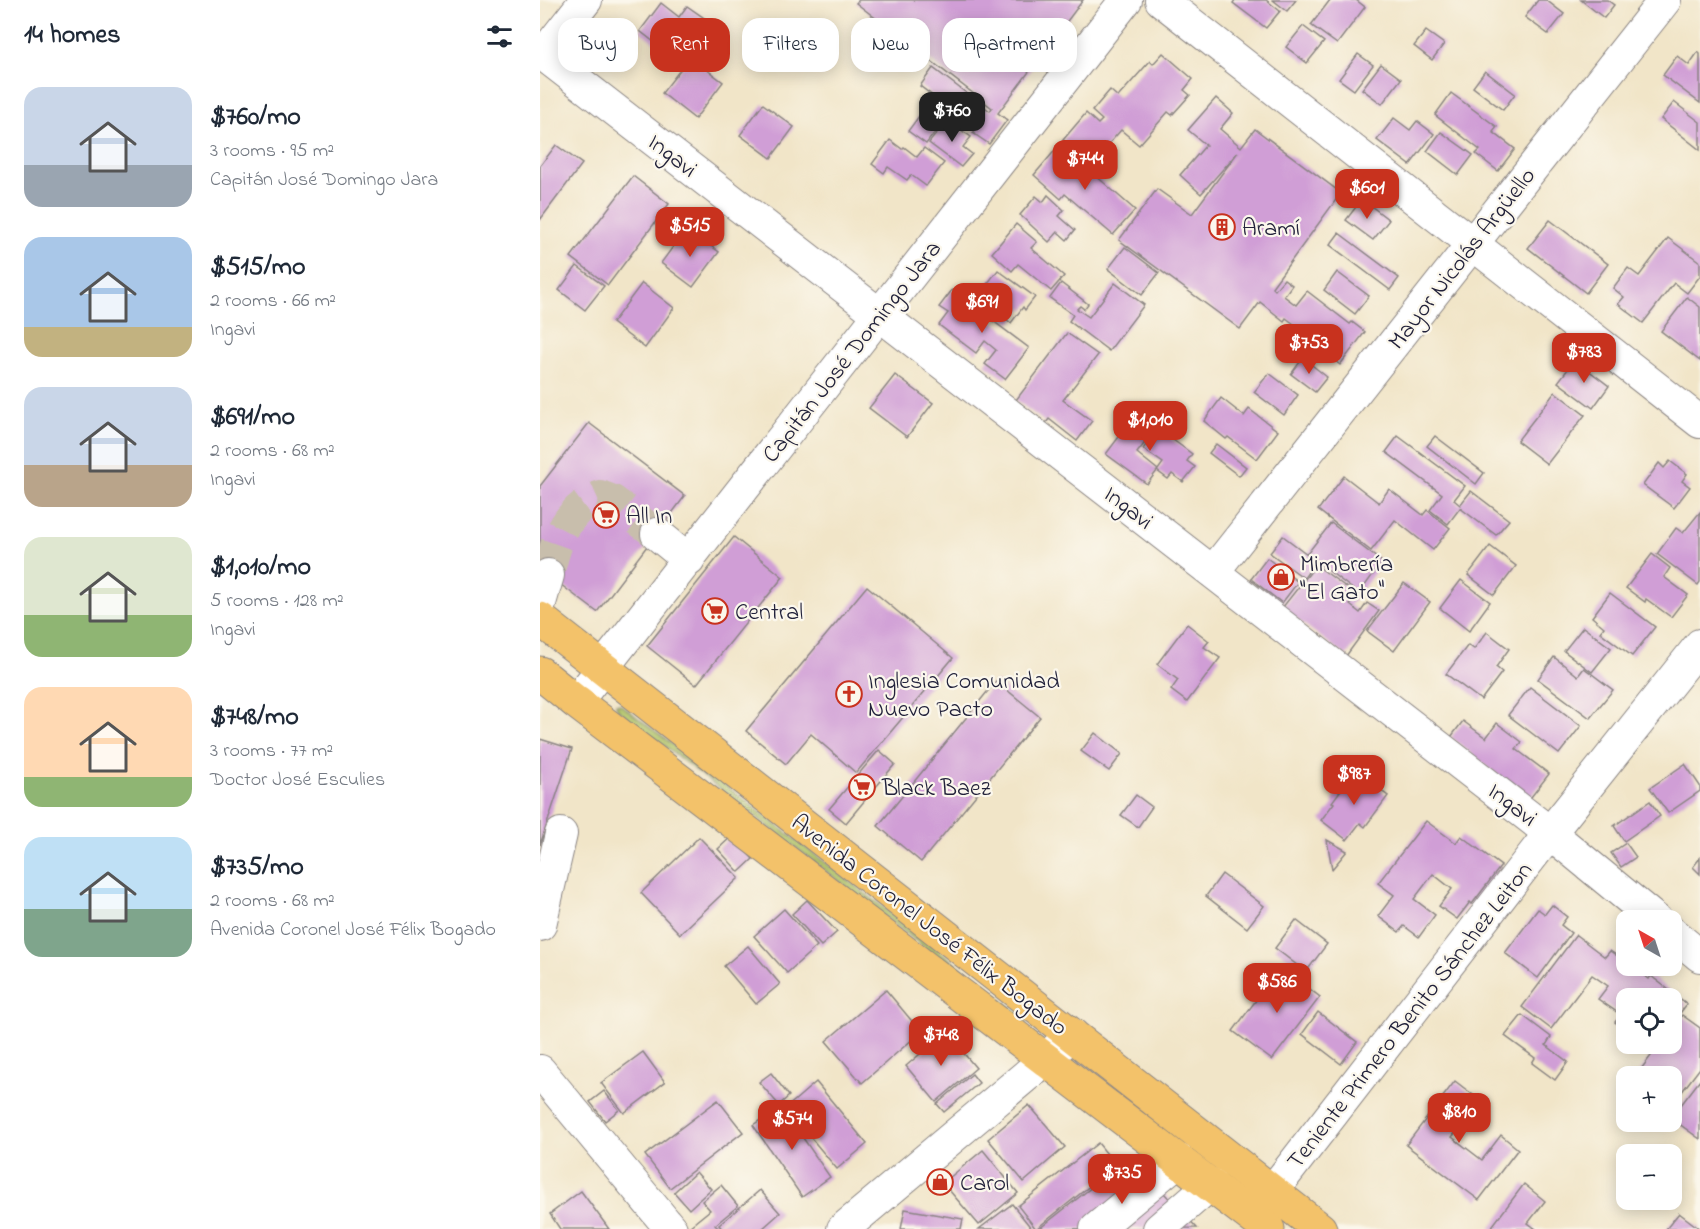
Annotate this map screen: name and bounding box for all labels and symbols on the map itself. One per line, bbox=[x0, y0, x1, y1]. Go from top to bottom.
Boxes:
pin: $760 bbox=[916, 92, 988, 143]
street label: Ingavi bbox=[639, 126, 704, 188]
pin: $744 bbox=[1049, 140, 1121, 191]
street label: Mayor Nicolás Argüello bbox=[1381, 161, 1546, 359]
pin: $601 bbox=[1331, 169, 1403, 220]
pin: $515 bbox=[654, 207, 726, 258]
building icon: Aramí bbox=[1207, 212, 1237, 242]
place label: Aramí bbox=[1242, 212, 1300, 247]
street label: Capitán José Domingo Jara bbox=[755, 234, 951, 471]
pin: $691 bbox=[946, 283, 1018, 334]
pin: $753 bbox=[1273, 324, 1345, 375]
pin: $783 bbox=[1548, 333, 1620, 384]
pin: $1,010 bbox=[1101, 401, 1199, 452]
street label: Ingavi bbox=[1095, 478, 1160, 540]
supermarket icon: All In bbox=[591, 500, 621, 530]
place label: All In bbox=[626, 500, 672, 535]
place label: Mimbrería "El Gato" bbox=[1300, 548, 1393, 611]
shop icon: Mimbrería "El Gato" bbox=[1266, 562, 1296, 592]
supermarket icon: Central bbox=[700, 596, 730, 626]
place label: Central bbox=[735, 596, 803, 631]
place label: Inglesia Comunidad Nuevo Pacto bbox=[868, 665, 1060, 728]
church icon: Inglesia Comunidad Nuevo Pacto bbox=[834, 679, 864, 709]
pin: $987 bbox=[1318, 755, 1390, 806]
supermarket icon: Black Baez bbox=[847, 772, 877, 802]
place label: Black Baez bbox=[881, 772, 992, 807]
street label: Ingavi bbox=[1479, 775, 1544, 837]
street label: Avenida Coronel José Félix Bogado bbox=[783, 807, 1074, 1045]
street label: Teniente Primero Benito Sánchez Leiton bbox=[1280, 855, 1542, 1178]
north arrow bbox=[1616, 910, 1682, 976]
pin: $586 bbox=[1241, 963, 1313, 1014]
pin: $748 bbox=[905, 1016, 977, 1067]
pin: $810 bbox=[1423, 1093, 1495, 1144]
pin: $574 bbox=[756, 1100, 828, 1151]
pin: $735 bbox=[1086, 1154, 1158, 1205]
shop icon: Carol bbox=[925, 1167, 955, 1197]
place label: Carol bbox=[960, 1167, 1009, 1202]

